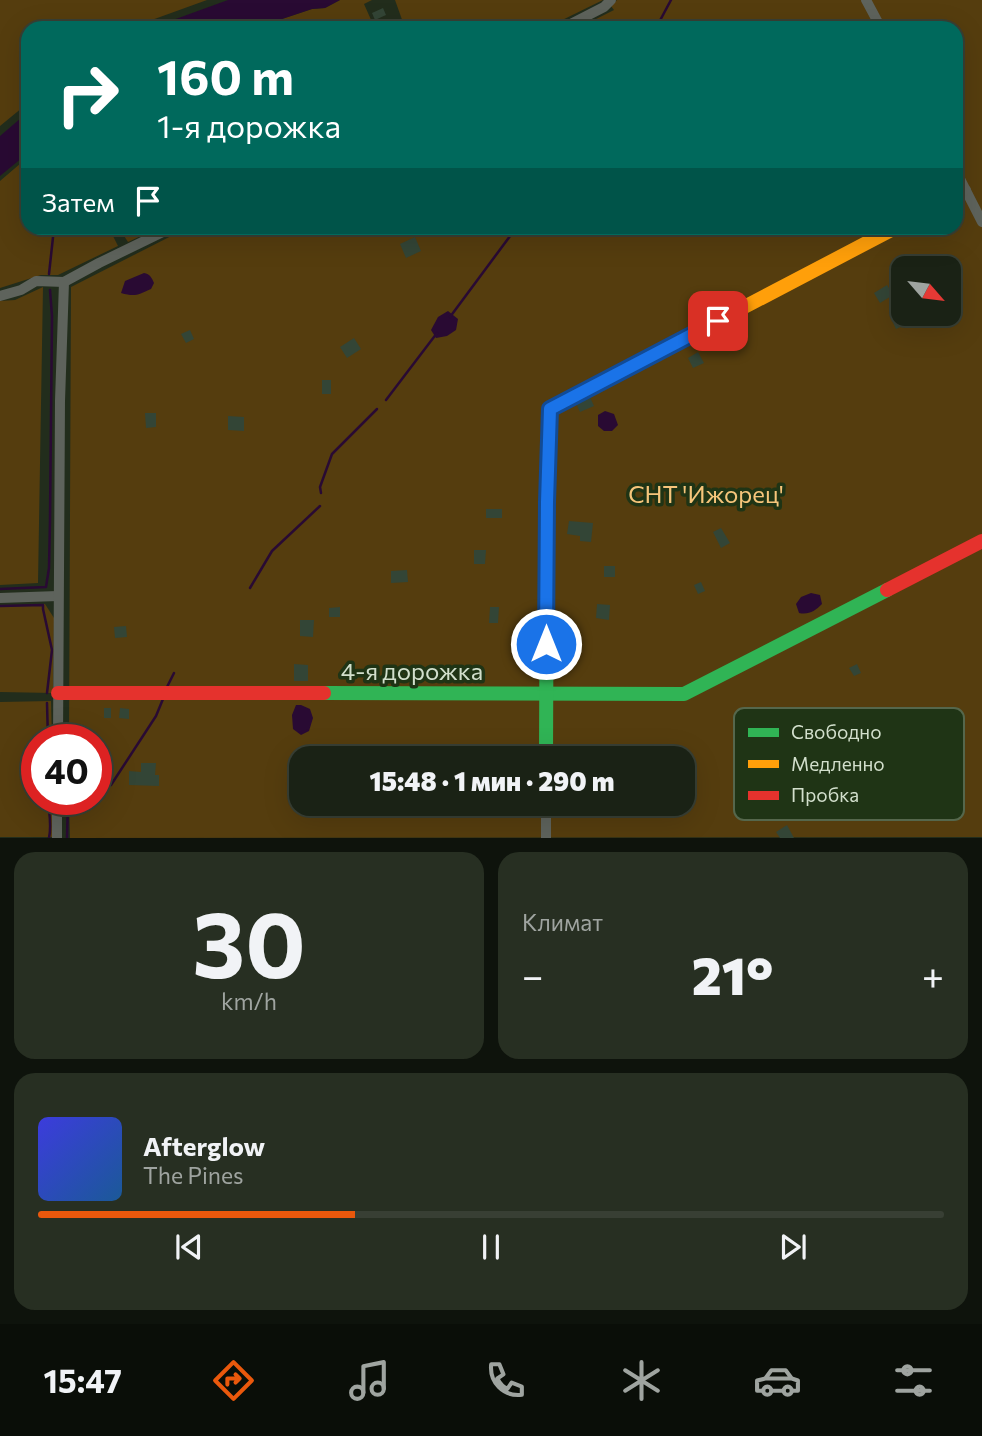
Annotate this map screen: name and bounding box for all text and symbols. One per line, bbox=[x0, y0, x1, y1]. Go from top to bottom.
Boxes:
text: 160 m bbox=[157, 45, 294, 105]
icon: right bbox=[42, 49, 133, 140]
text: 1-я дорожка bbox=[157, 105, 341, 145]
icon: arrive bbox=[129, 182, 167, 220]
text: Затем bbox=[42, 186, 115, 217]
north arrow bbox=[891, 256, 961, 326]
map controls bbox=[891, 256, 961, 326]
pin bbox=[688, 291, 748, 351]
icon: arrive bbox=[699, 302, 737, 340]
park label: СНТ 'Ижорец' bbox=[628, 479, 784, 508]
position arrow bbox=[509, 607, 583, 681]
street label: 4-я дорожка bbox=[341, 656, 483, 685]
legend bbox=[734, 708, 964, 820]
text: Свободно bbox=[791, 720, 881, 743]
speed limit sign: 40 bbox=[21, 724, 112, 815]
text: Медленно bbox=[791, 752, 885, 775]
text: 15:48 · 1 мин · 290 m bbox=[370, 765, 614, 796]
text: Пробка bbox=[791, 783, 859, 806]
text: 30 bbox=[192, 885, 306, 997]
text: Климат bbox=[522, 908, 603, 936]
text: 21° bbox=[692, 942, 773, 1006]
text: − bbox=[522, 951, 544, 998]
text: + bbox=[922, 951, 944, 998]
text: km/h bbox=[221, 987, 277, 1015]
text: Afterglow bbox=[143, 1130, 265, 1161]
text: The Pines bbox=[143, 1161, 244, 1189]
icon: previous bbox=[170, 1228, 208, 1266]
icon: pause bbox=[472, 1228, 510, 1266]
icon: next bbox=[774, 1228, 812, 1266]
icon: directions bbox=[209, 1356, 258, 1405]
icon: music bbox=[345, 1356, 394, 1405]
icon: phone bbox=[481, 1356, 530, 1405]
icon: climate bbox=[617, 1356, 666, 1405]
icon: car bbox=[753, 1356, 802, 1405]
icon: filters bbox=[889, 1356, 938, 1405]
text: 15:47 bbox=[44, 1360, 122, 1400]

